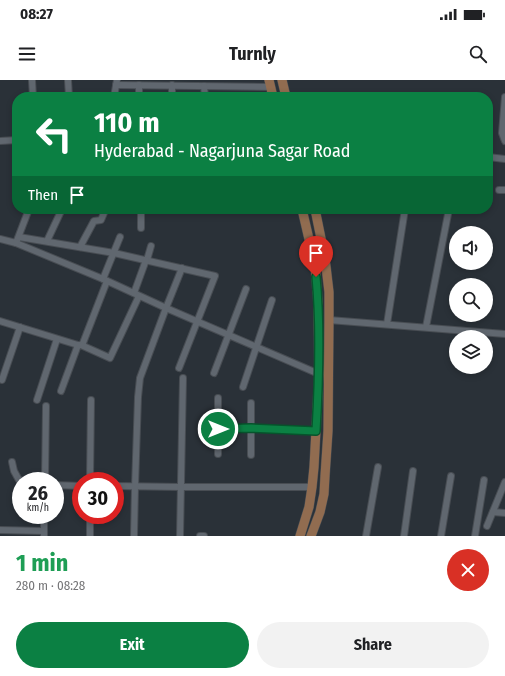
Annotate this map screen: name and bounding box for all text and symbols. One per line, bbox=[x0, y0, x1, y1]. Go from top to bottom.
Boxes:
text: 08:27 bbox=[20, 5, 53, 23]
icon: menu bbox=[16, 43, 38, 65]
text: Turnly bbox=[229, 43, 276, 65]
icon: search bbox=[467, 43, 489, 65]
text: 110 m bbox=[94, 106, 160, 139]
icon: left bbox=[28, 108, 80, 160]
text: Hyderabad - Nagarjuna Sagar Road bbox=[94, 140, 350, 162]
icon: arrive bbox=[66, 184, 88, 206]
text: Then bbox=[28, 186, 58, 204]
map controls bbox=[449, 226, 493, 374]
button: sound bbox=[449, 226, 493, 270]
pin bbox=[299, 236, 333, 277]
icon: arrive bbox=[305, 242, 327, 264]
button: search bbox=[449, 278, 493, 322]
button: layers bbox=[449, 330, 493, 374]
position arrow bbox=[197, 408, 239, 450]
speed limit sign: 30 bbox=[72, 472, 124, 524]
text: 26 bbox=[28, 481, 48, 505]
text: km/h bbox=[27, 502, 49, 514]
text: 1 min bbox=[16, 549, 68, 577]
button: close bbox=[447, 549, 489, 591]
text: 280 m · 08:28 bbox=[16, 578, 85, 593]
button: Exit bbox=[16, 622, 249, 668]
button: Share bbox=[257, 622, 489, 668]

